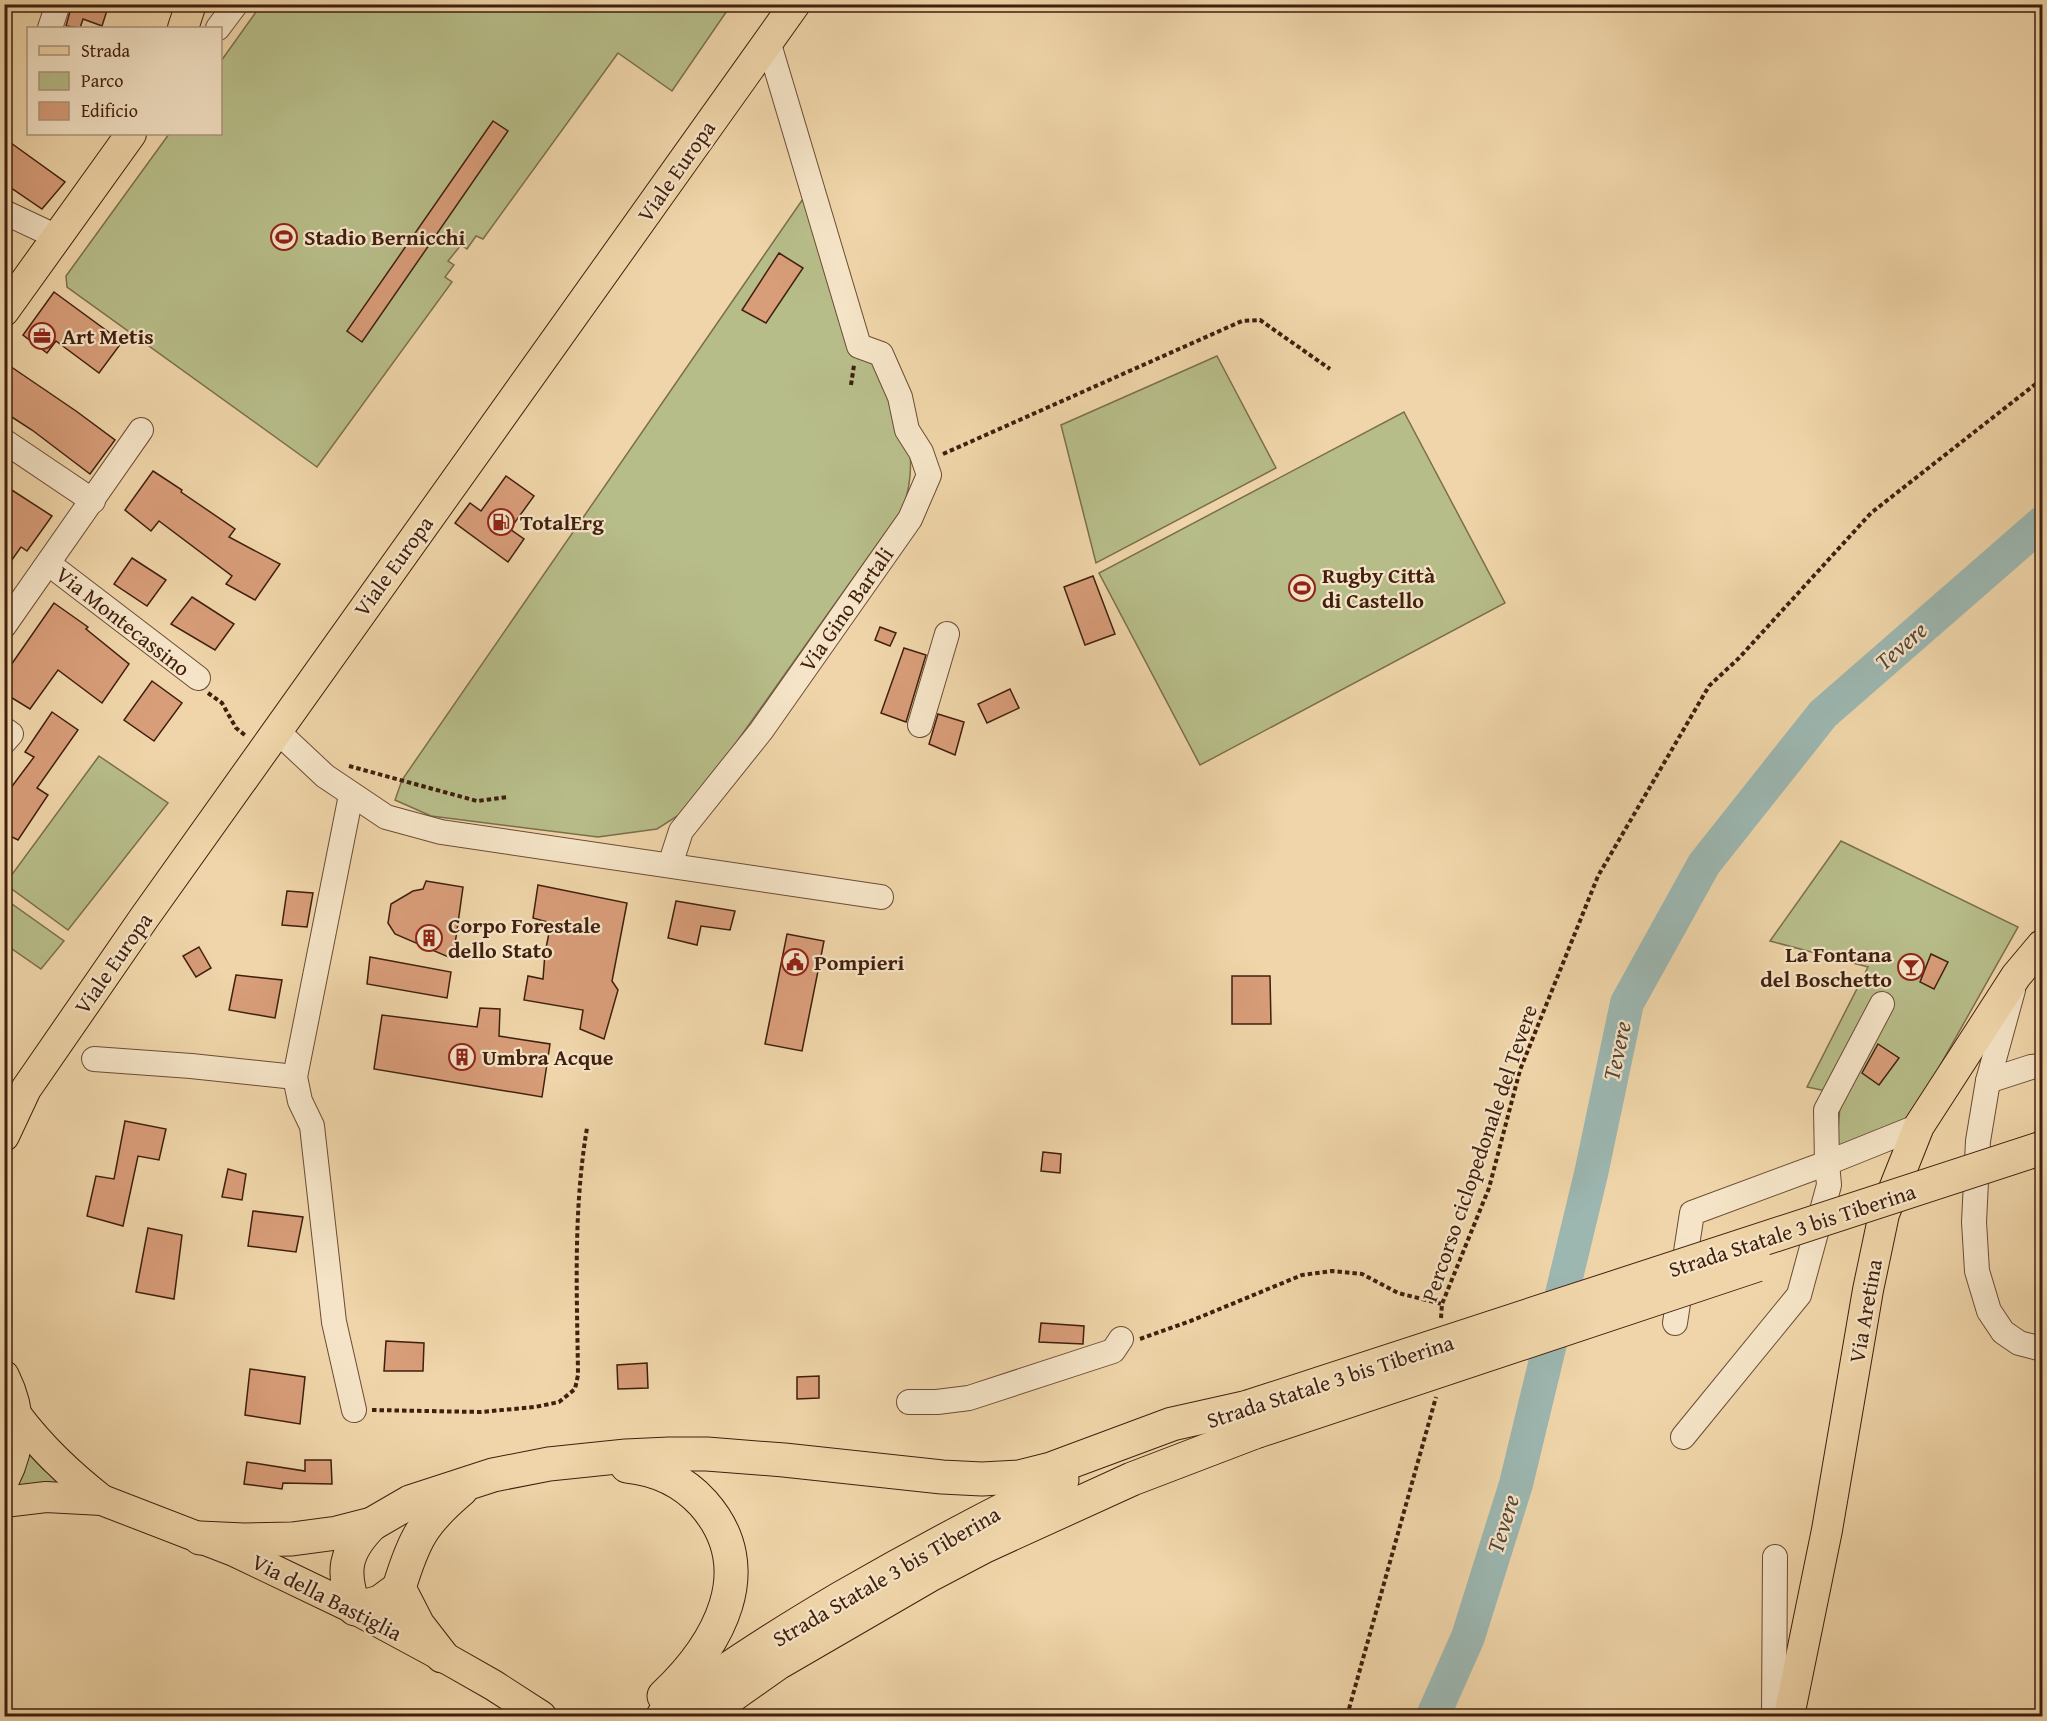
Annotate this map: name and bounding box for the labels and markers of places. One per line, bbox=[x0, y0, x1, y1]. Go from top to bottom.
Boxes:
place label: Stadio Bernicchi bbox=[304, 221, 465, 253]
sports icon: Stadio Bernicchi bbox=[269, 222, 299, 252]
place label: Art Metis bbox=[62, 320, 154, 352]
office icon: Art Metis bbox=[27, 321, 57, 351]
place label: TotalErg bbox=[520, 506, 604, 538]
fuel station icon: TotalErg bbox=[486, 507, 516, 537]
place label: Rugby Città di Castello bbox=[1322, 559, 1436, 616]
sports icon: Rugby Città di Castello bbox=[1287, 573, 1317, 603]
place label: Corpo Forestale dello Stato bbox=[448, 909, 601, 966]
building icon: Corpo Forestale dello Stato bbox=[414, 923, 444, 953]
place label: La Fontana del Boschetto bbox=[1760, 938, 1893, 995]
place label: Pompieri bbox=[814, 946, 905, 978]
public building icon: Pompieri bbox=[780, 947, 810, 977]
bar icon: La Fontana del Boschetto bbox=[1896, 952, 1926, 982]
place label: Umbra Acque bbox=[482, 1041, 614, 1073]
building icon: Umbra Acque bbox=[447, 1042, 477, 1072]

